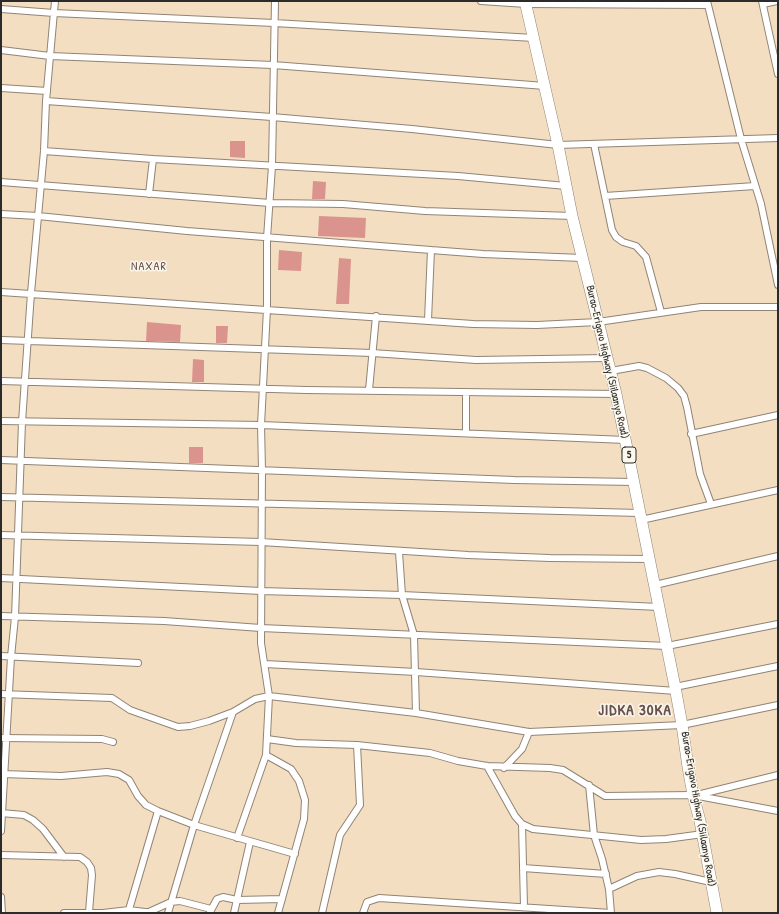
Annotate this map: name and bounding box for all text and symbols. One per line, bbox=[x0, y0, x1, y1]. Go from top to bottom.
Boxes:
district label: NAXAR bbox=[131, 260, 167, 274]
street label: Burao-Erigavo Highway (Siilaanyo Road) bbox=[583, 284, 631, 440]
road number: 5 bbox=[622, 447, 636, 463]
district label: JIDKA 30KA bbox=[598, 702, 672, 720]
street label: Burao-Erigavo Highway (Siilaanyo Road) bbox=[678, 731, 718, 887]

